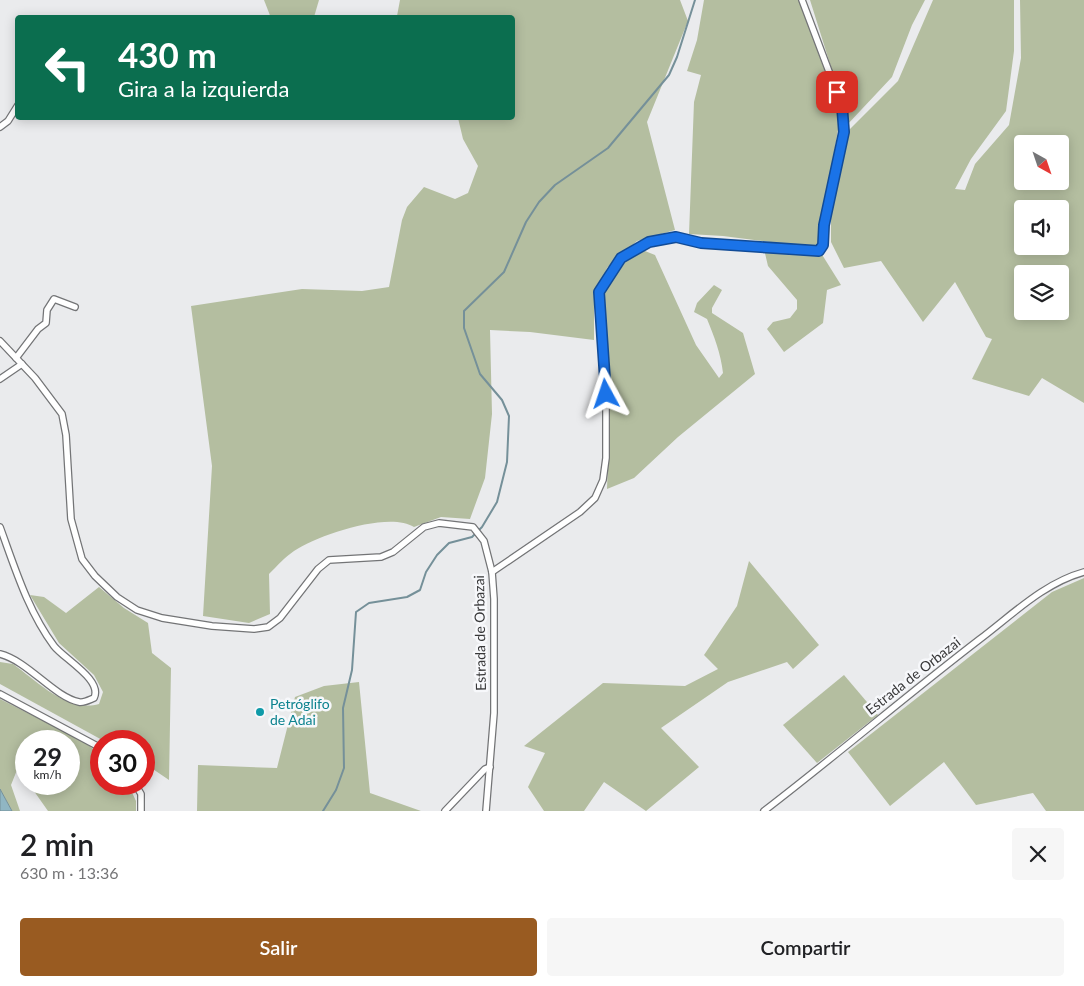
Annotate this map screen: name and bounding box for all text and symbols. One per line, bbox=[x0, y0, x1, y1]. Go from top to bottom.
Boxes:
text: 430 m bbox=[118, 33, 217, 75]
icon: left bbox=[35, 35, 100, 100]
pin bbox=[816, 71, 858, 113]
text: Gira a la izquierda bbox=[118, 75, 289, 102]
icon: arrive bbox=[823, 78, 851, 106]
north arrow bbox=[1014, 135, 1069, 190]
map controls bbox=[1014, 135, 1069, 320]
button: sound bbox=[1014, 200, 1069, 255]
button: layers bbox=[1014, 265, 1069, 320]
position arrow bbox=[579, 367, 631, 419]
street label: Estrada de Orbazai bbox=[470, 575, 489, 691]
street label: Estrada de Orbazai bbox=[862, 633, 964, 718]
place label: Petróglifo de Adai bbox=[270, 695, 330, 728]
marker: Petróglifo de Adai bbox=[254, 706, 266, 718]
speed limit sign: 30 bbox=[90, 730, 155, 795]
text: 29 bbox=[33, 741, 62, 771]
text: km/h bbox=[33, 767, 62, 782]
text: 2 min bbox=[20, 826, 94, 862]
button: close bbox=[1012, 828, 1064, 880]
text: 630 m · 13:36 bbox=[20, 863, 119, 882]
button: Salir bbox=[20, 918, 537, 976]
button: Compartir bbox=[547, 918, 1064, 976]

